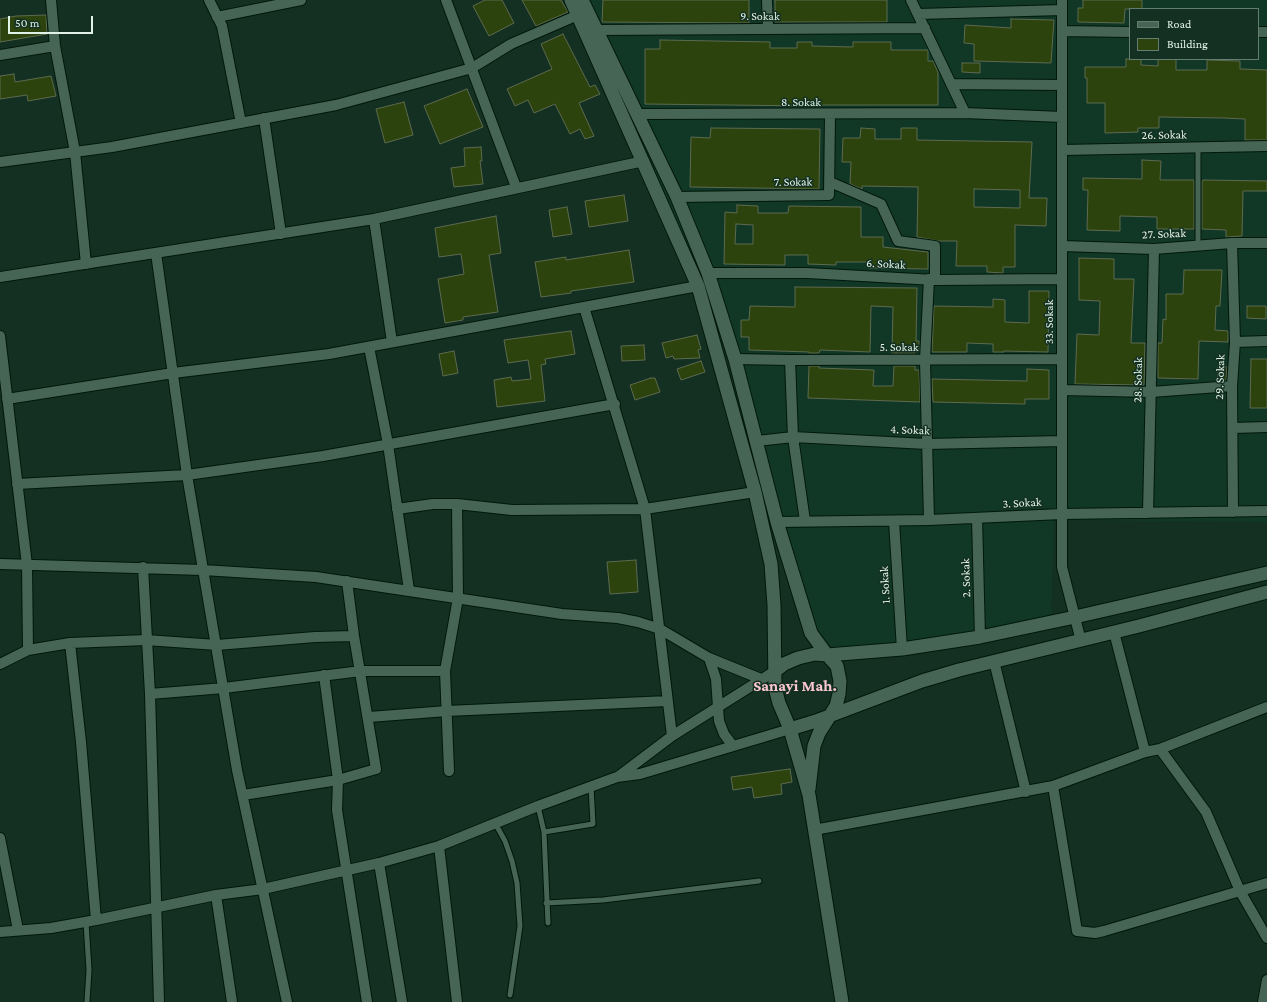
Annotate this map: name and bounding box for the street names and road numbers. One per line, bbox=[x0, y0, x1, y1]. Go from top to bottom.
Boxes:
street label: 9. Sokak bbox=[740, 9, 780, 23]
street label: 8. Sokak bbox=[781, 95, 821, 109]
street label: 26. Sokak bbox=[1141, 127, 1187, 143]
street label: 7. Sokak bbox=[774, 174, 812, 190]
street label: 27. Sokak bbox=[1142, 226, 1186, 242]
street label: 6. Sokak bbox=[866, 256, 906, 272]
street label: 33. Sokak bbox=[1042, 300, 1056, 344]
street label: 5. Sokak bbox=[879, 340, 919, 354]
street label: 29. Sokak bbox=[1212, 354, 1228, 400]
street label: 28. Sokak bbox=[1130, 357, 1146, 403]
street label: 4. Sokak bbox=[890, 422, 930, 438]
street label: 3. Sokak bbox=[1002, 495, 1042, 511]
street label: 2. Sokak bbox=[958, 558, 974, 598]
street label: 1. Sokak bbox=[877, 566, 893, 604]

